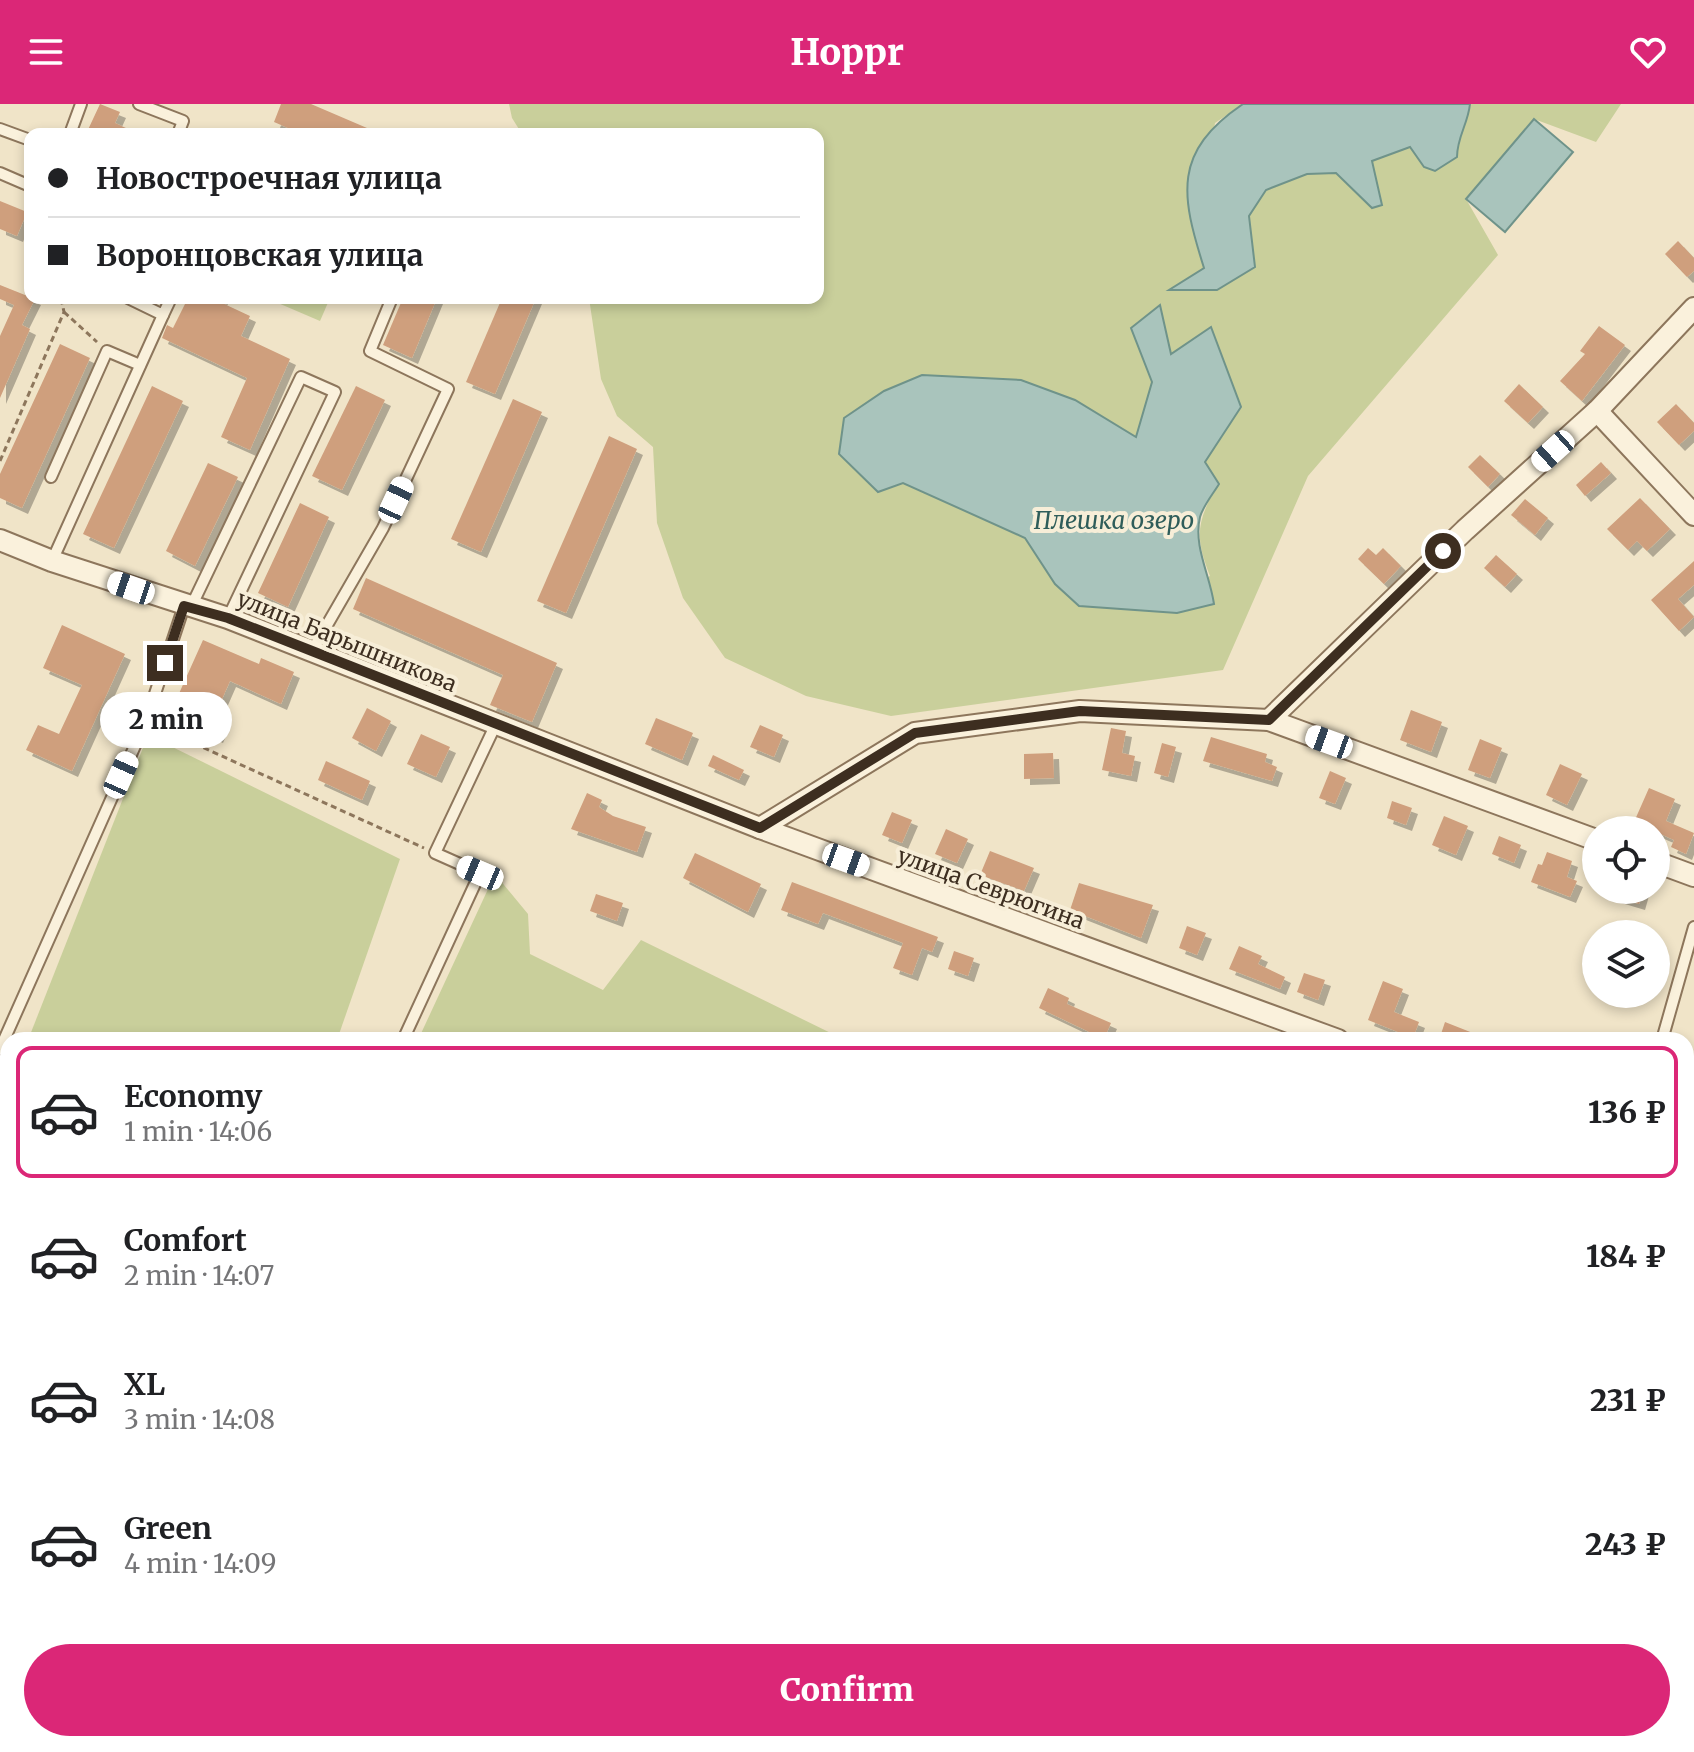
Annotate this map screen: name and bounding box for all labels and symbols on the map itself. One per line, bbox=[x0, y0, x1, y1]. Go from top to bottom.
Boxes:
car bbox=[1527, 426, 1579, 476]
car bbox=[375, 473, 417, 527]
water label: Плешка озеро bbox=[1034, 505, 1194, 536]
route start bbox=[1425, 533, 1461, 569]
car bbox=[104, 569, 158, 607]
street label: улица Барышникова bbox=[233, 584, 461, 698]
route end bbox=[147, 645, 183, 681]
callout: 2 min bbox=[99, 691, 231, 747]
car bbox=[1302, 723, 1356, 761]
car bbox=[100, 748, 142, 802]
car bbox=[819, 841, 873, 879]
street label: улица Севрюгина bbox=[894, 841, 1089, 935]
car bbox=[453, 853, 507, 893]

